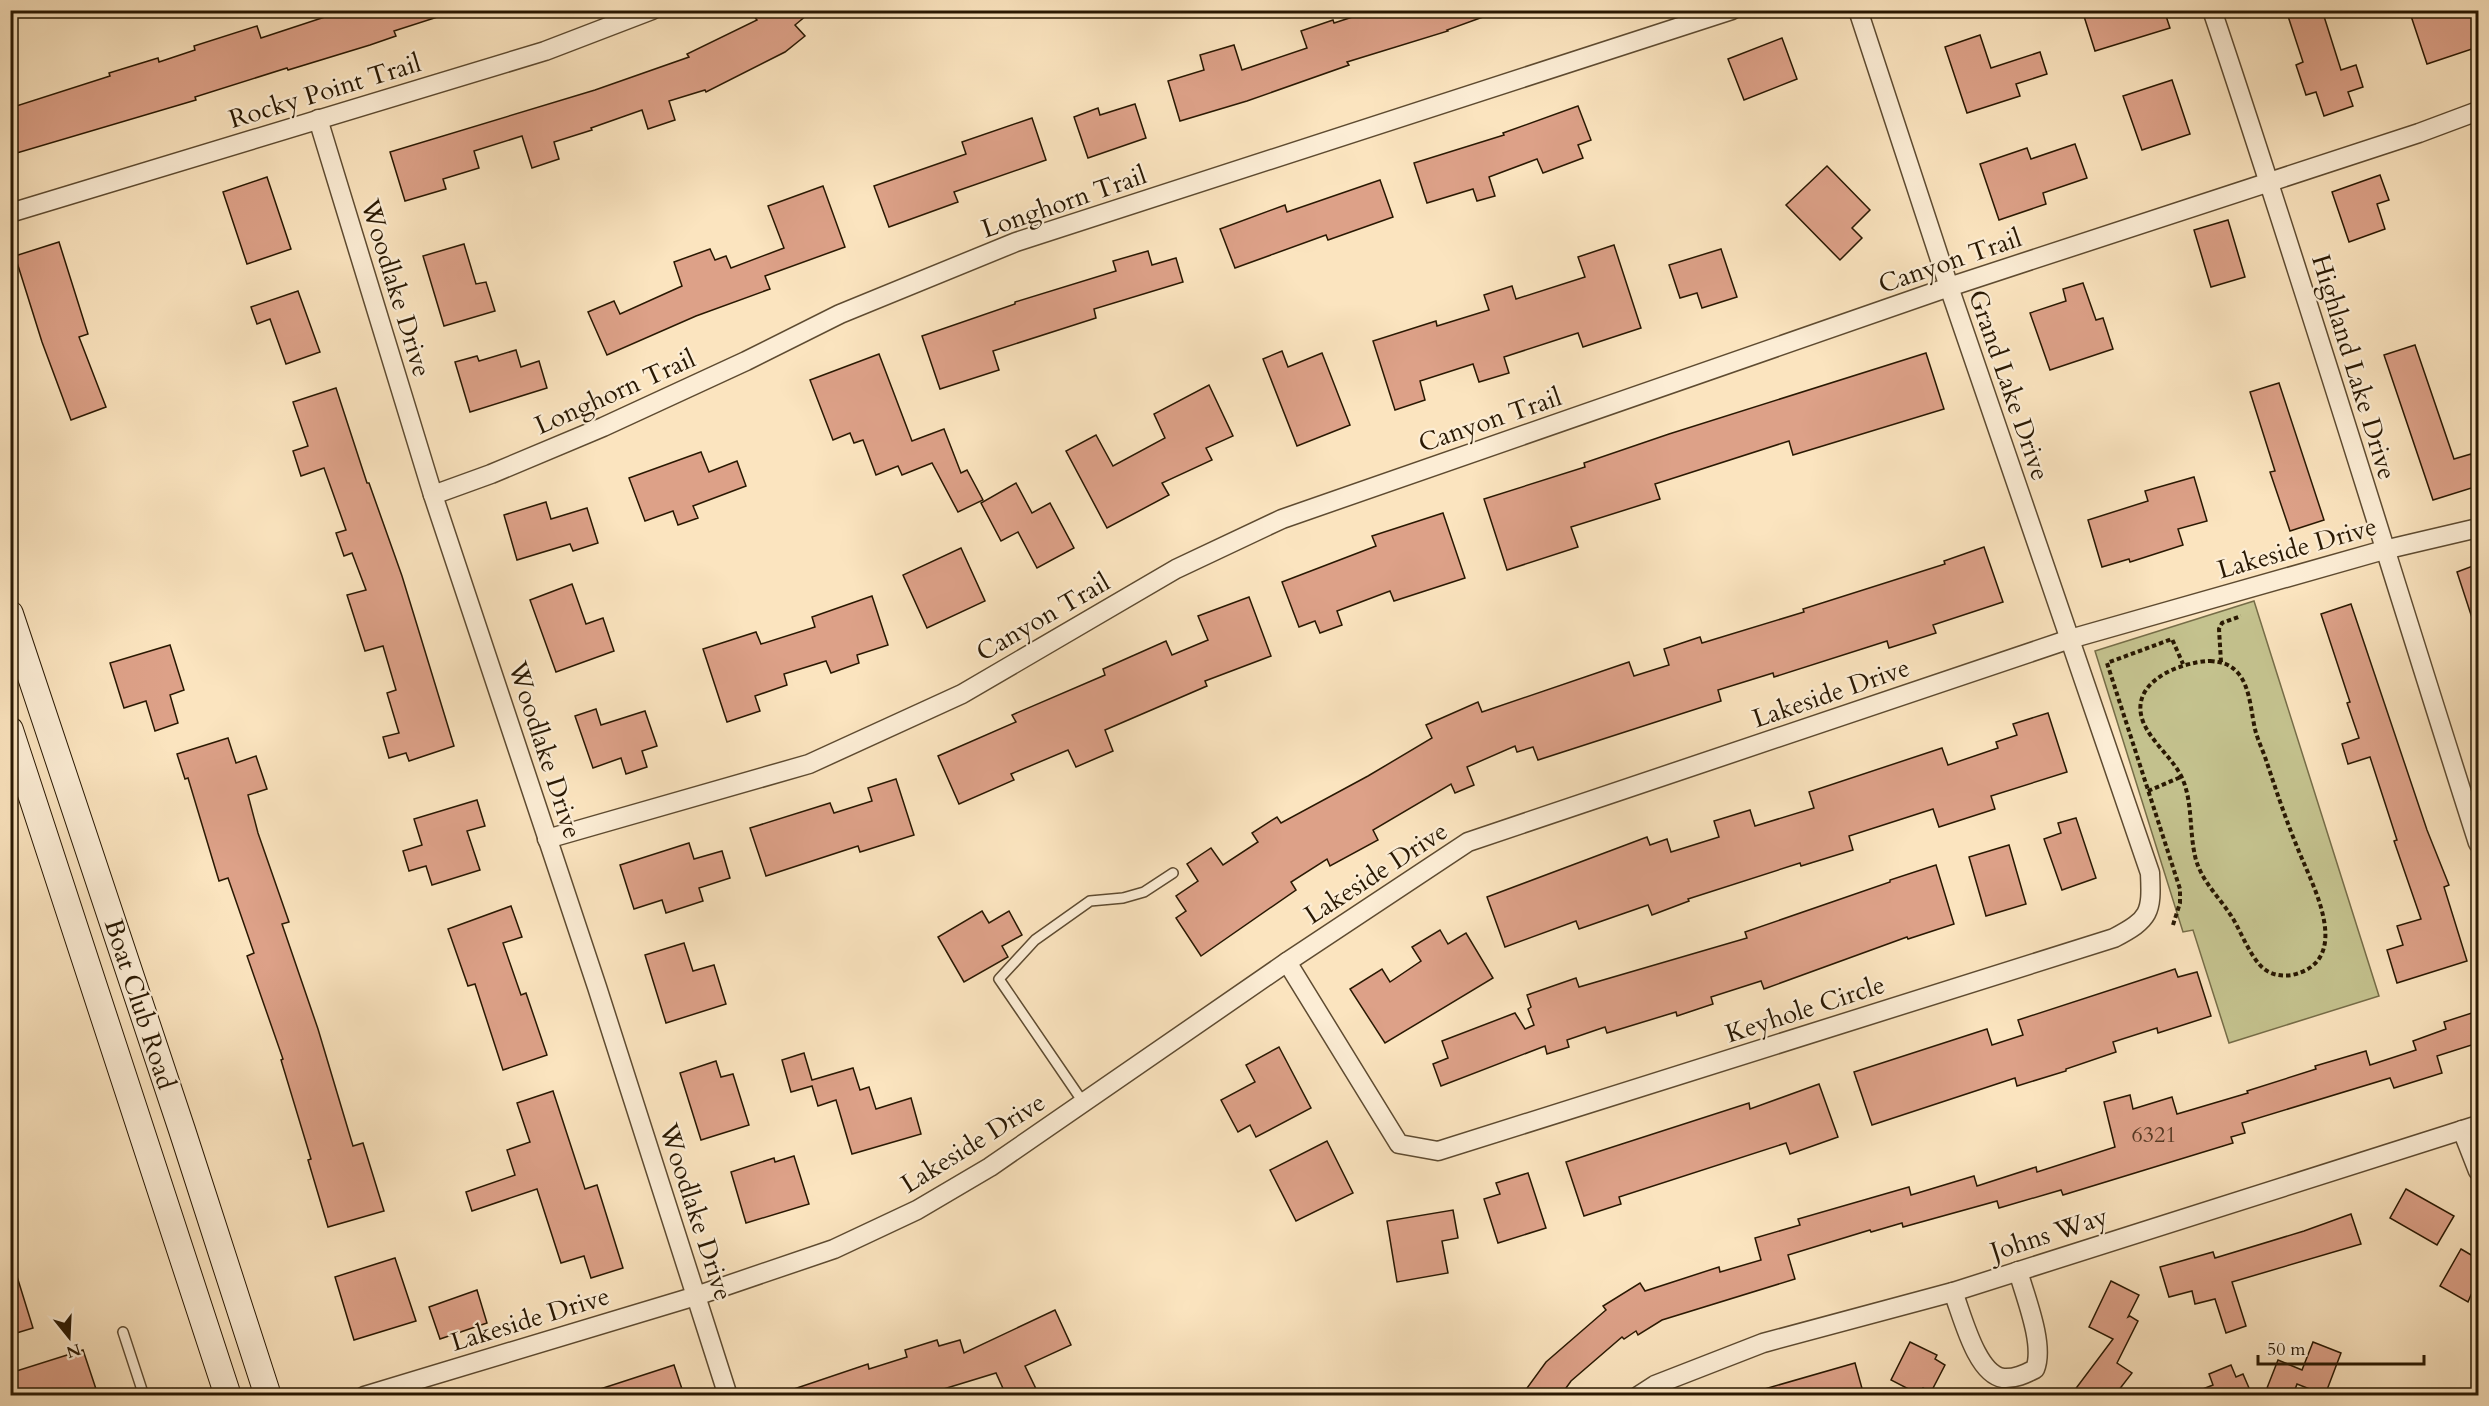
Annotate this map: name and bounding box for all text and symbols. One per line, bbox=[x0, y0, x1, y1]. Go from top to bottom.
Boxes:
street label: Rocky Point Trail bbox=[225, 45, 426, 137]
street label: Longhorn Trail bbox=[977, 157, 1152, 247]
street label: Woodlake Drive bbox=[352, 194, 440, 381]
street label: Canyon Trail bbox=[1874, 220, 2027, 302]
street label: Highland Lake Drive bbox=[2303, 250, 2405, 484]
street label: Grand Lake Drive bbox=[1960, 285, 2058, 485]
street label: Longhorn Trail bbox=[529, 341, 701, 443]
street label: Canyon Trail bbox=[1414, 379, 1567, 461]
street label: Lakeside Drive bbox=[2213, 509, 2381, 587]
street label: Canyon Trail bbox=[970, 564, 1117, 669]
street label: Lakeside Drive bbox=[1748, 650, 1914, 736]
street label: Woodlake Drive bbox=[500, 656, 590, 843]
street label: Lakeside Drive bbox=[1298, 814, 1454, 932]
street label: Boat Club Road bbox=[96, 914, 184, 1094]
street label: Keyhole Circle bbox=[1721, 967, 1889, 1051]
street label: Lakeside Drive bbox=[894, 1085, 1052, 1201]
street label: Woodlake Drive bbox=[651, 1118, 741, 1305]
house number: 6321 bbox=[2131, 1120, 2177, 1150]
street label: Johns Way bbox=[1982, 1199, 2112, 1271]
street label: Lakeside Drive bbox=[446, 1278, 614, 1360]
north arrow bbox=[39, 1307, 99, 1367]
scale bar bbox=[2258, 1328, 2424, 1366]
text: 50 m bbox=[2267, 1337, 2306, 1362]
text: N bbox=[63, 1338, 83, 1363]

